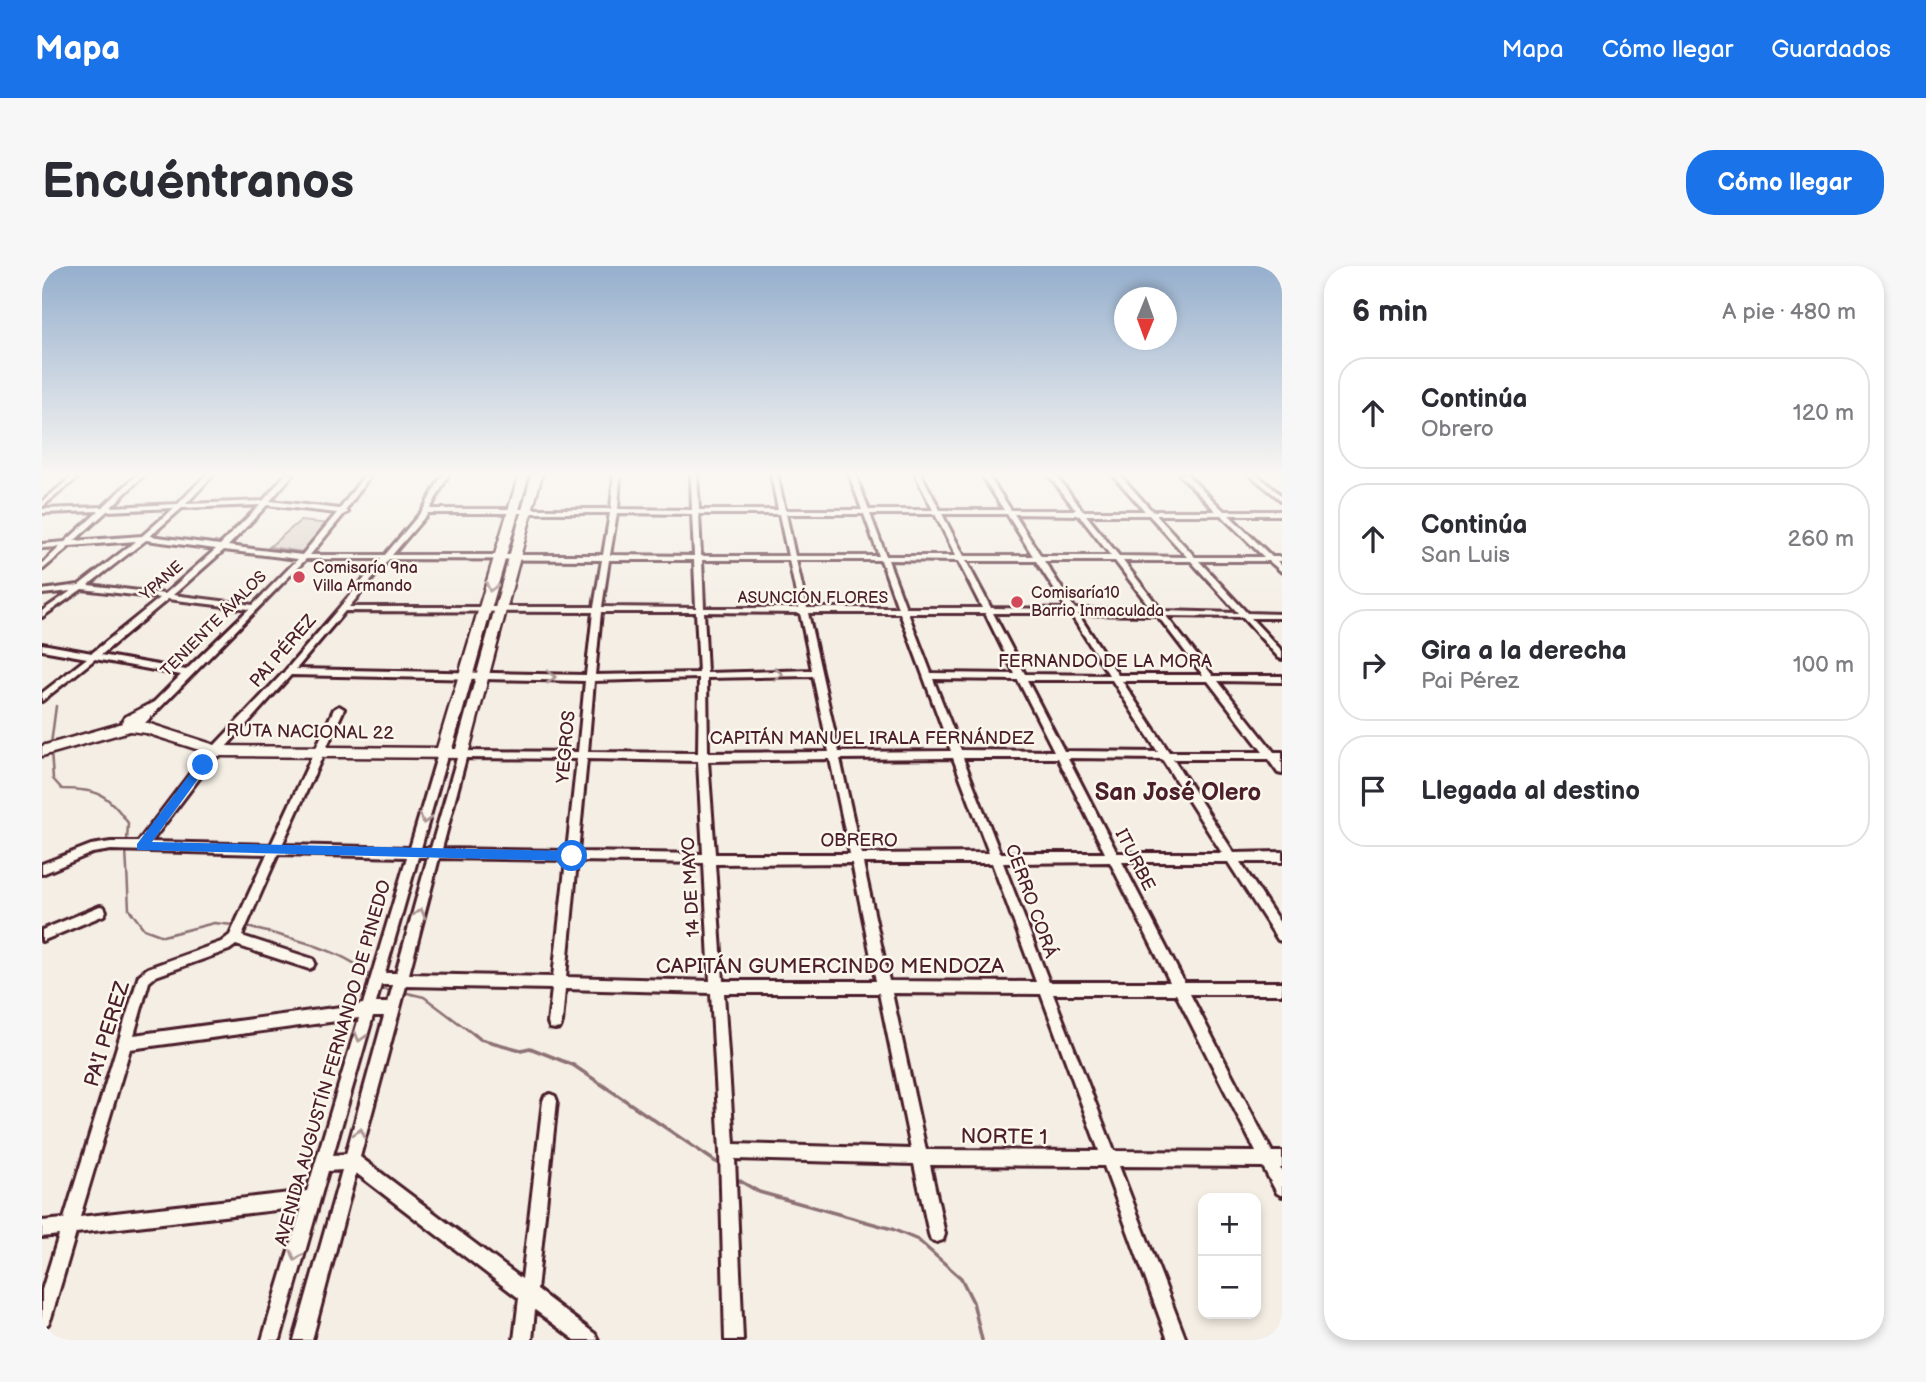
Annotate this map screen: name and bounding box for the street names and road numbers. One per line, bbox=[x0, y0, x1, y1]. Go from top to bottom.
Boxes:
street label: YPANE bbox=[136, 557, 187, 605]
street label: TENIENTE ÁVALOS bbox=[156, 566, 271, 681]
street label: ASUNCIÓN FLORES bbox=[738, 587, 888, 608]
street label: PAI PÉREZ bbox=[244, 609, 320, 692]
street label: FERNANDO DE LA MORA bbox=[998, 651, 1212, 672]
street label: YEGROS bbox=[552, 710, 580, 785]
street label: RUTA NACIONAL 22 bbox=[226, 720, 395, 744]
street label: CAPITÁN MANUEL IRALA FERNÁNDEZ bbox=[710, 726, 1034, 749]
street label: ITURBE bbox=[1111, 826, 1160, 895]
street label: OBRERO bbox=[820, 830, 898, 851]
street label: 14 DE MAYO bbox=[678, 836, 704, 938]
street label: CERRO CORÁ bbox=[1001, 841, 1063, 961]
street label: AVENIDA AUGUSTÍN FERNANDO DE PINEDO bbox=[269, 877, 395, 1248]
street label: CAPITÁN GUMERCINDO MENDOZA bbox=[656, 954, 1004, 979]
street label: PA'I PEREZ bbox=[79, 978, 135, 1090]
street label: NORTE 1 bbox=[960, 1124, 1048, 1150]

